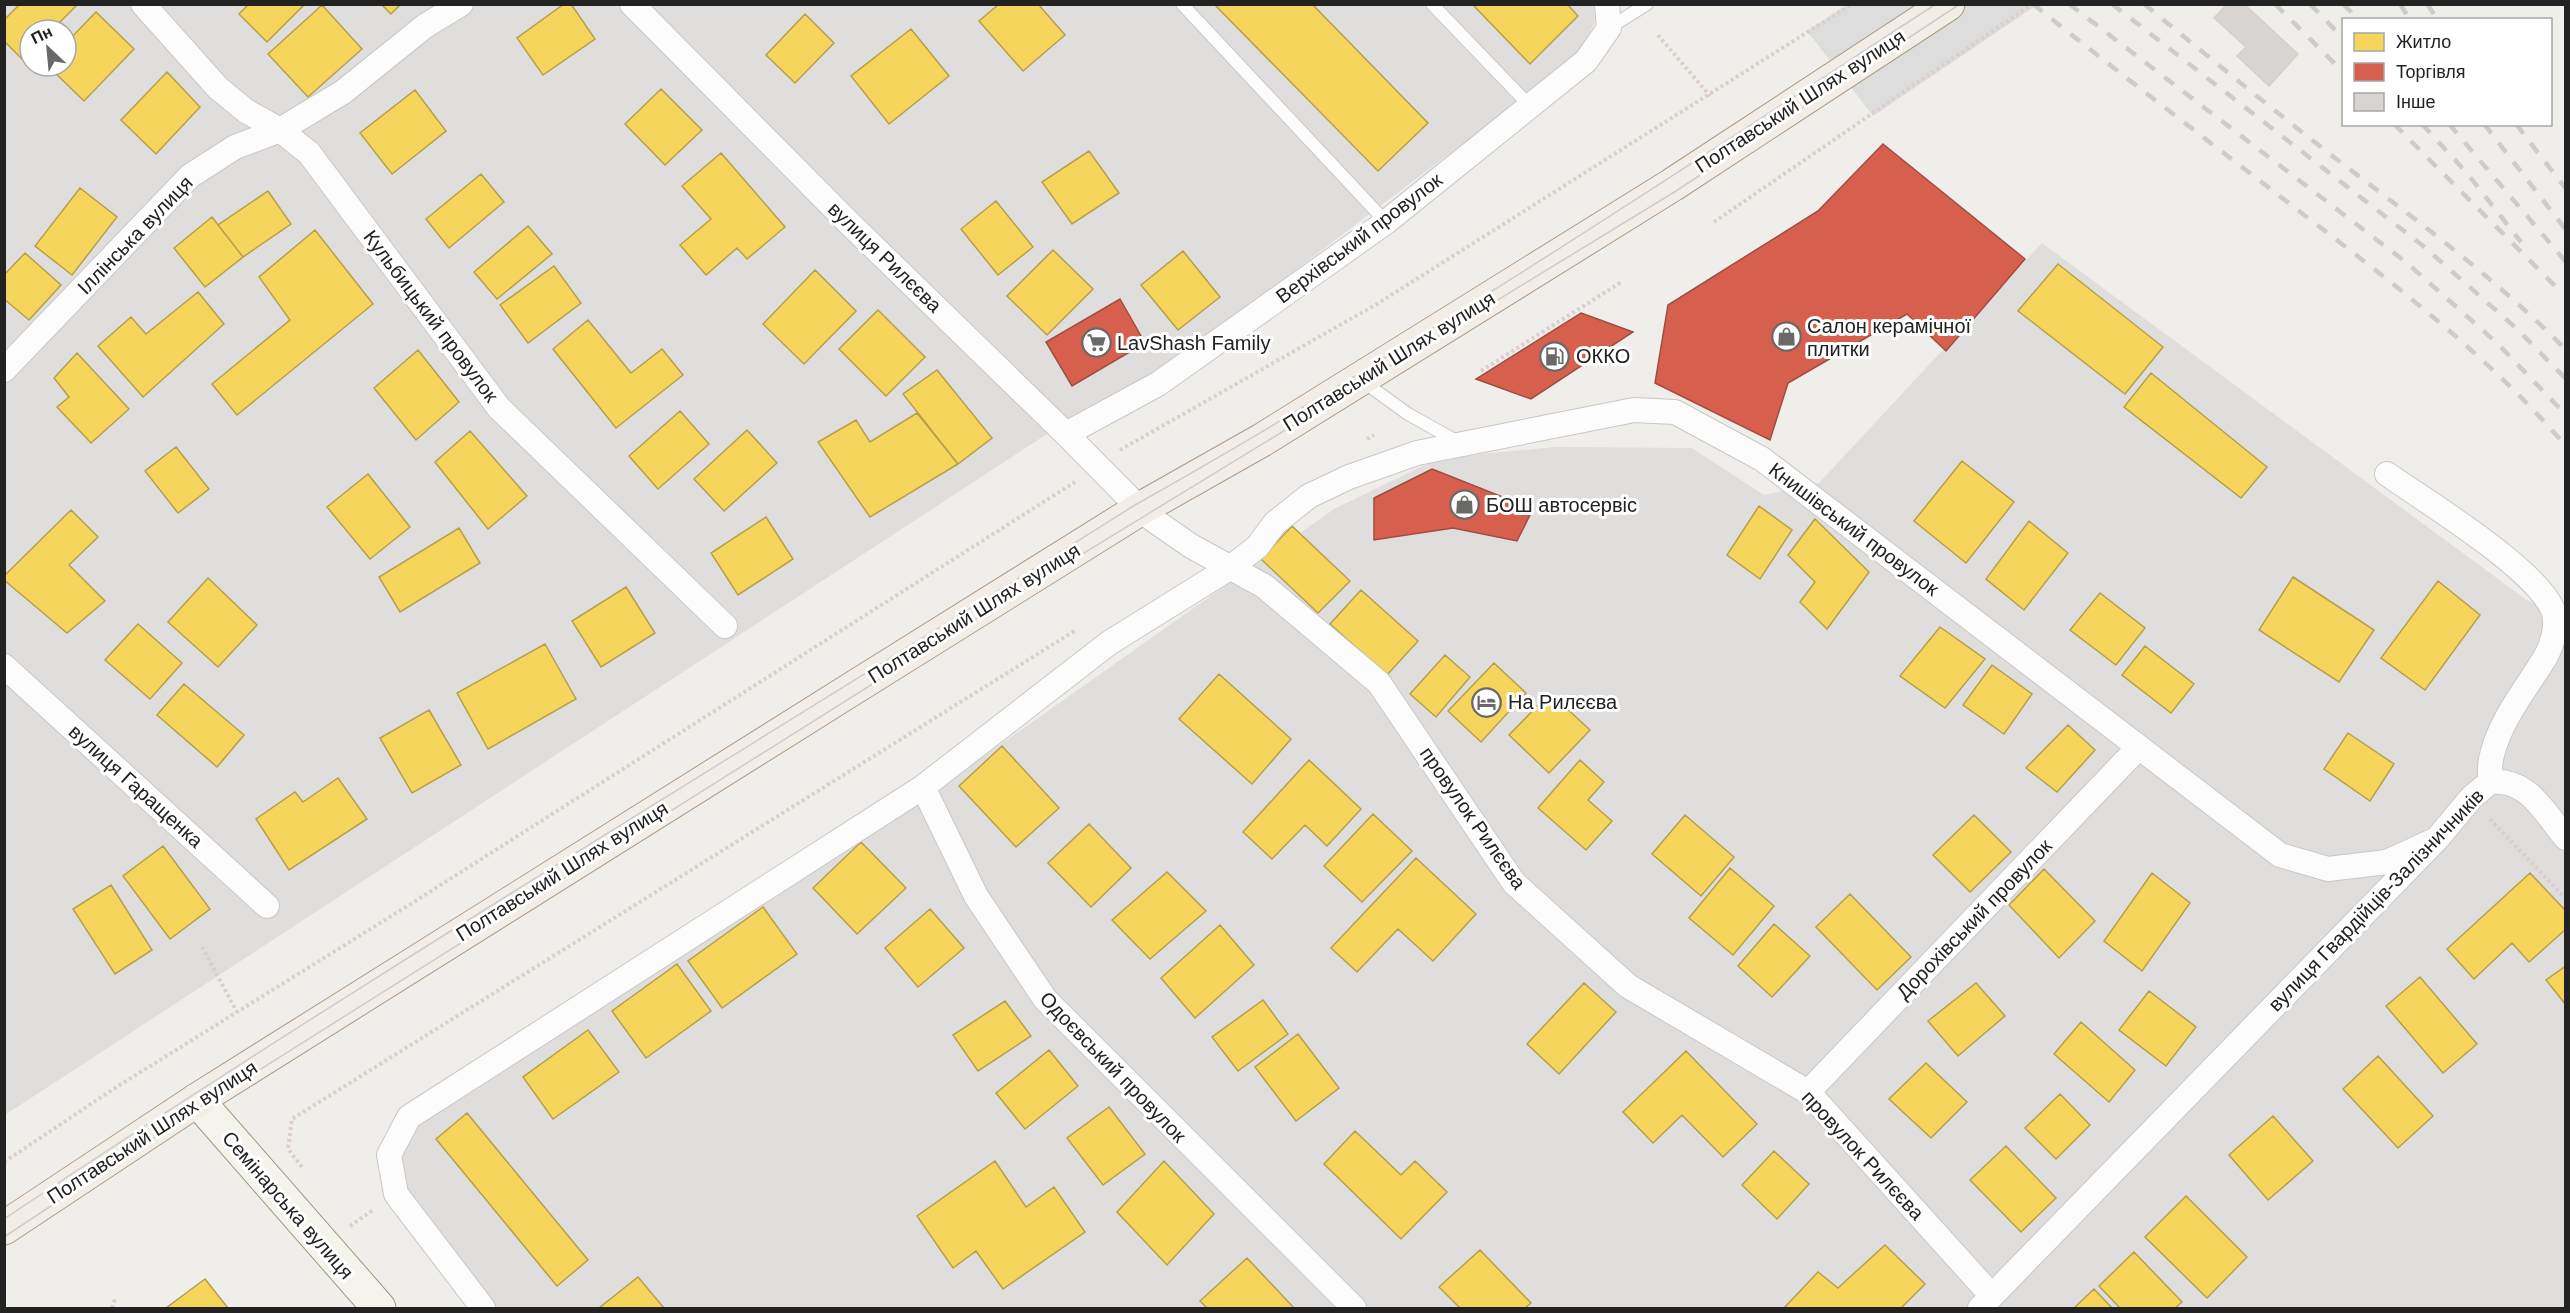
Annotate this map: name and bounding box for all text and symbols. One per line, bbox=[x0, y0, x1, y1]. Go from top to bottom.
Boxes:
north arrow bbox=[18, 18, 78, 78]
legend bbox=[2342, 18, 2552, 126]
text: Пн bbox=[28, 23, 55, 47]
street label: Полтавський Шлях вулиця bbox=[1691, 25, 1909, 177]
text: Житло bbox=[2396, 32, 2451, 52]
text: Торгівля bbox=[2396, 62, 2466, 82]
text: Інше bbox=[2396, 92, 2435, 112]
street label: Верхівський провулок bbox=[1272, 168, 1446, 308]
street label: Іллінська вулиця bbox=[73, 171, 197, 299]
street label: вулиця Рилєєва bbox=[824, 197, 947, 317]
street label: Кульбицький провулок bbox=[359, 226, 503, 406]
street label: Полтавський Шлях вулиця bbox=[1279, 287, 1499, 435]
place label: Салон керамічної плитки bbox=[1807, 315, 1972, 360]
shop icon: Салон керамічної плитки bbox=[1770, 321, 1802, 353]
supermarket icon: LavShash Family bbox=[1080, 327, 1112, 359]
place label: LavShash Family bbox=[1117, 332, 1270, 354]
fuel station icon: ОККО bbox=[1539, 340, 1571, 372]
place label: ОККО bbox=[1576, 345, 1630, 367]
street label: Книшівський провулок bbox=[1765, 458, 1943, 600]
shop icon: БОШ автосервіс bbox=[1449, 489, 1481, 521]
place label: БОШ автосервіс bbox=[1486, 494, 1637, 516]
street label: Полтавський Шлях вулиця bbox=[864, 539, 1084, 687]
hotel icon: На Рилєєва bbox=[1471, 686, 1503, 718]
place label: На Рилєєва bbox=[1508, 691, 1618, 713]
street label: вулиця Гаращенка bbox=[65, 720, 208, 852]
street label: провулок Рилєєва bbox=[1416, 743, 1531, 894]
street label: вулиця Гвардійців-Залізничників bbox=[2264, 784, 2488, 1016]
street label: Полтавський Шлях вулиця bbox=[452, 797, 672, 945]
street label: Дорохівський провулок bbox=[1892, 834, 2056, 1003]
street label: Одоєвський провулок bbox=[1036, 987, 1191, 1147]
street label: Полтавський Шлях вулиця bbox=[43, 1056, 261, 1208]
street label: провулок Рилєєва bbox=[1798, 1086, 1929, 1225]
street label: Семінарська вулиця bbox=[218, 1127, 358, 1283]

